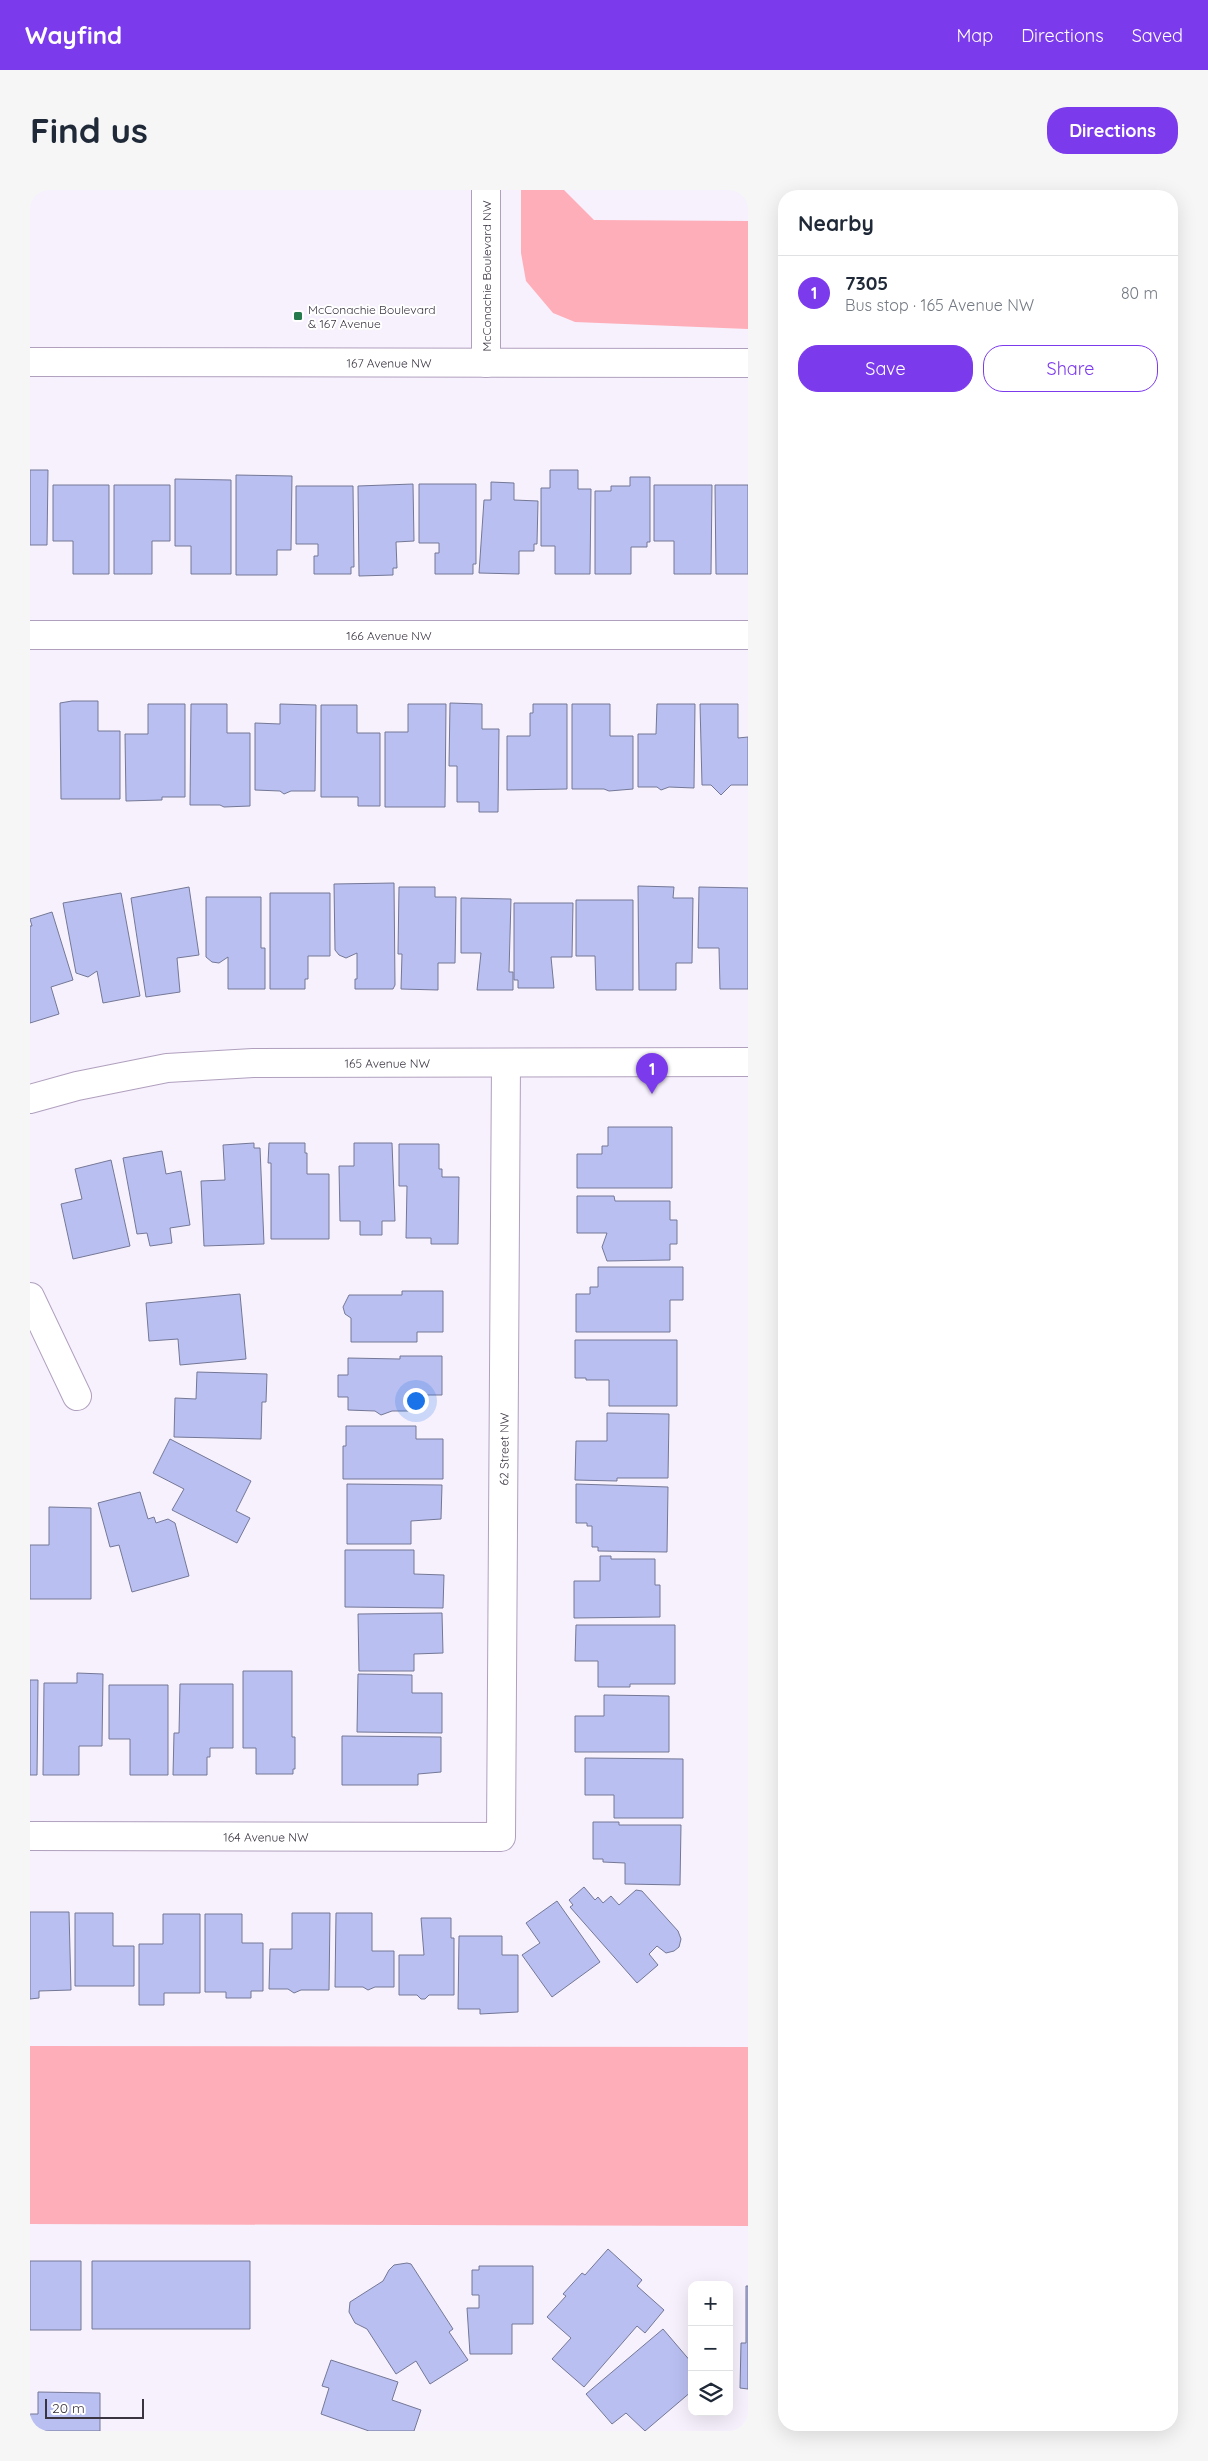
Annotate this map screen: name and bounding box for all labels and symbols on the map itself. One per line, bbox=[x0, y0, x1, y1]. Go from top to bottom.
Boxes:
street label: McConachie Boulevard NW bbox=[479, 200, 494, 352]
place label: McConachie Boulevard & 167 Avenue bbox=[308, 302, 436, 331]
marker: McConachie Boulevard & 167 Avenue bbox=[292, 310, 304, 322]
street label: 167 Avenue NW bbox=[346, 355, 432, 370]
street label: 166 Avenue NW bbox=[346, 628, 432, 643]
pin: 1 bbox=[636, 1053, 668, 1094]
street label: 165 Avenue NW bbox=[345, 1055, 430, 1070]
your location bbox=[403, 1388, 429, 1414]
street label: 62 Street NW bbox=[496, 1412, 511, 1485]
street label: 164 Avenue NW bbox=[223, 1829, 309, 1844]
scale bar bbox=[45, 2396, 144, 2419]

